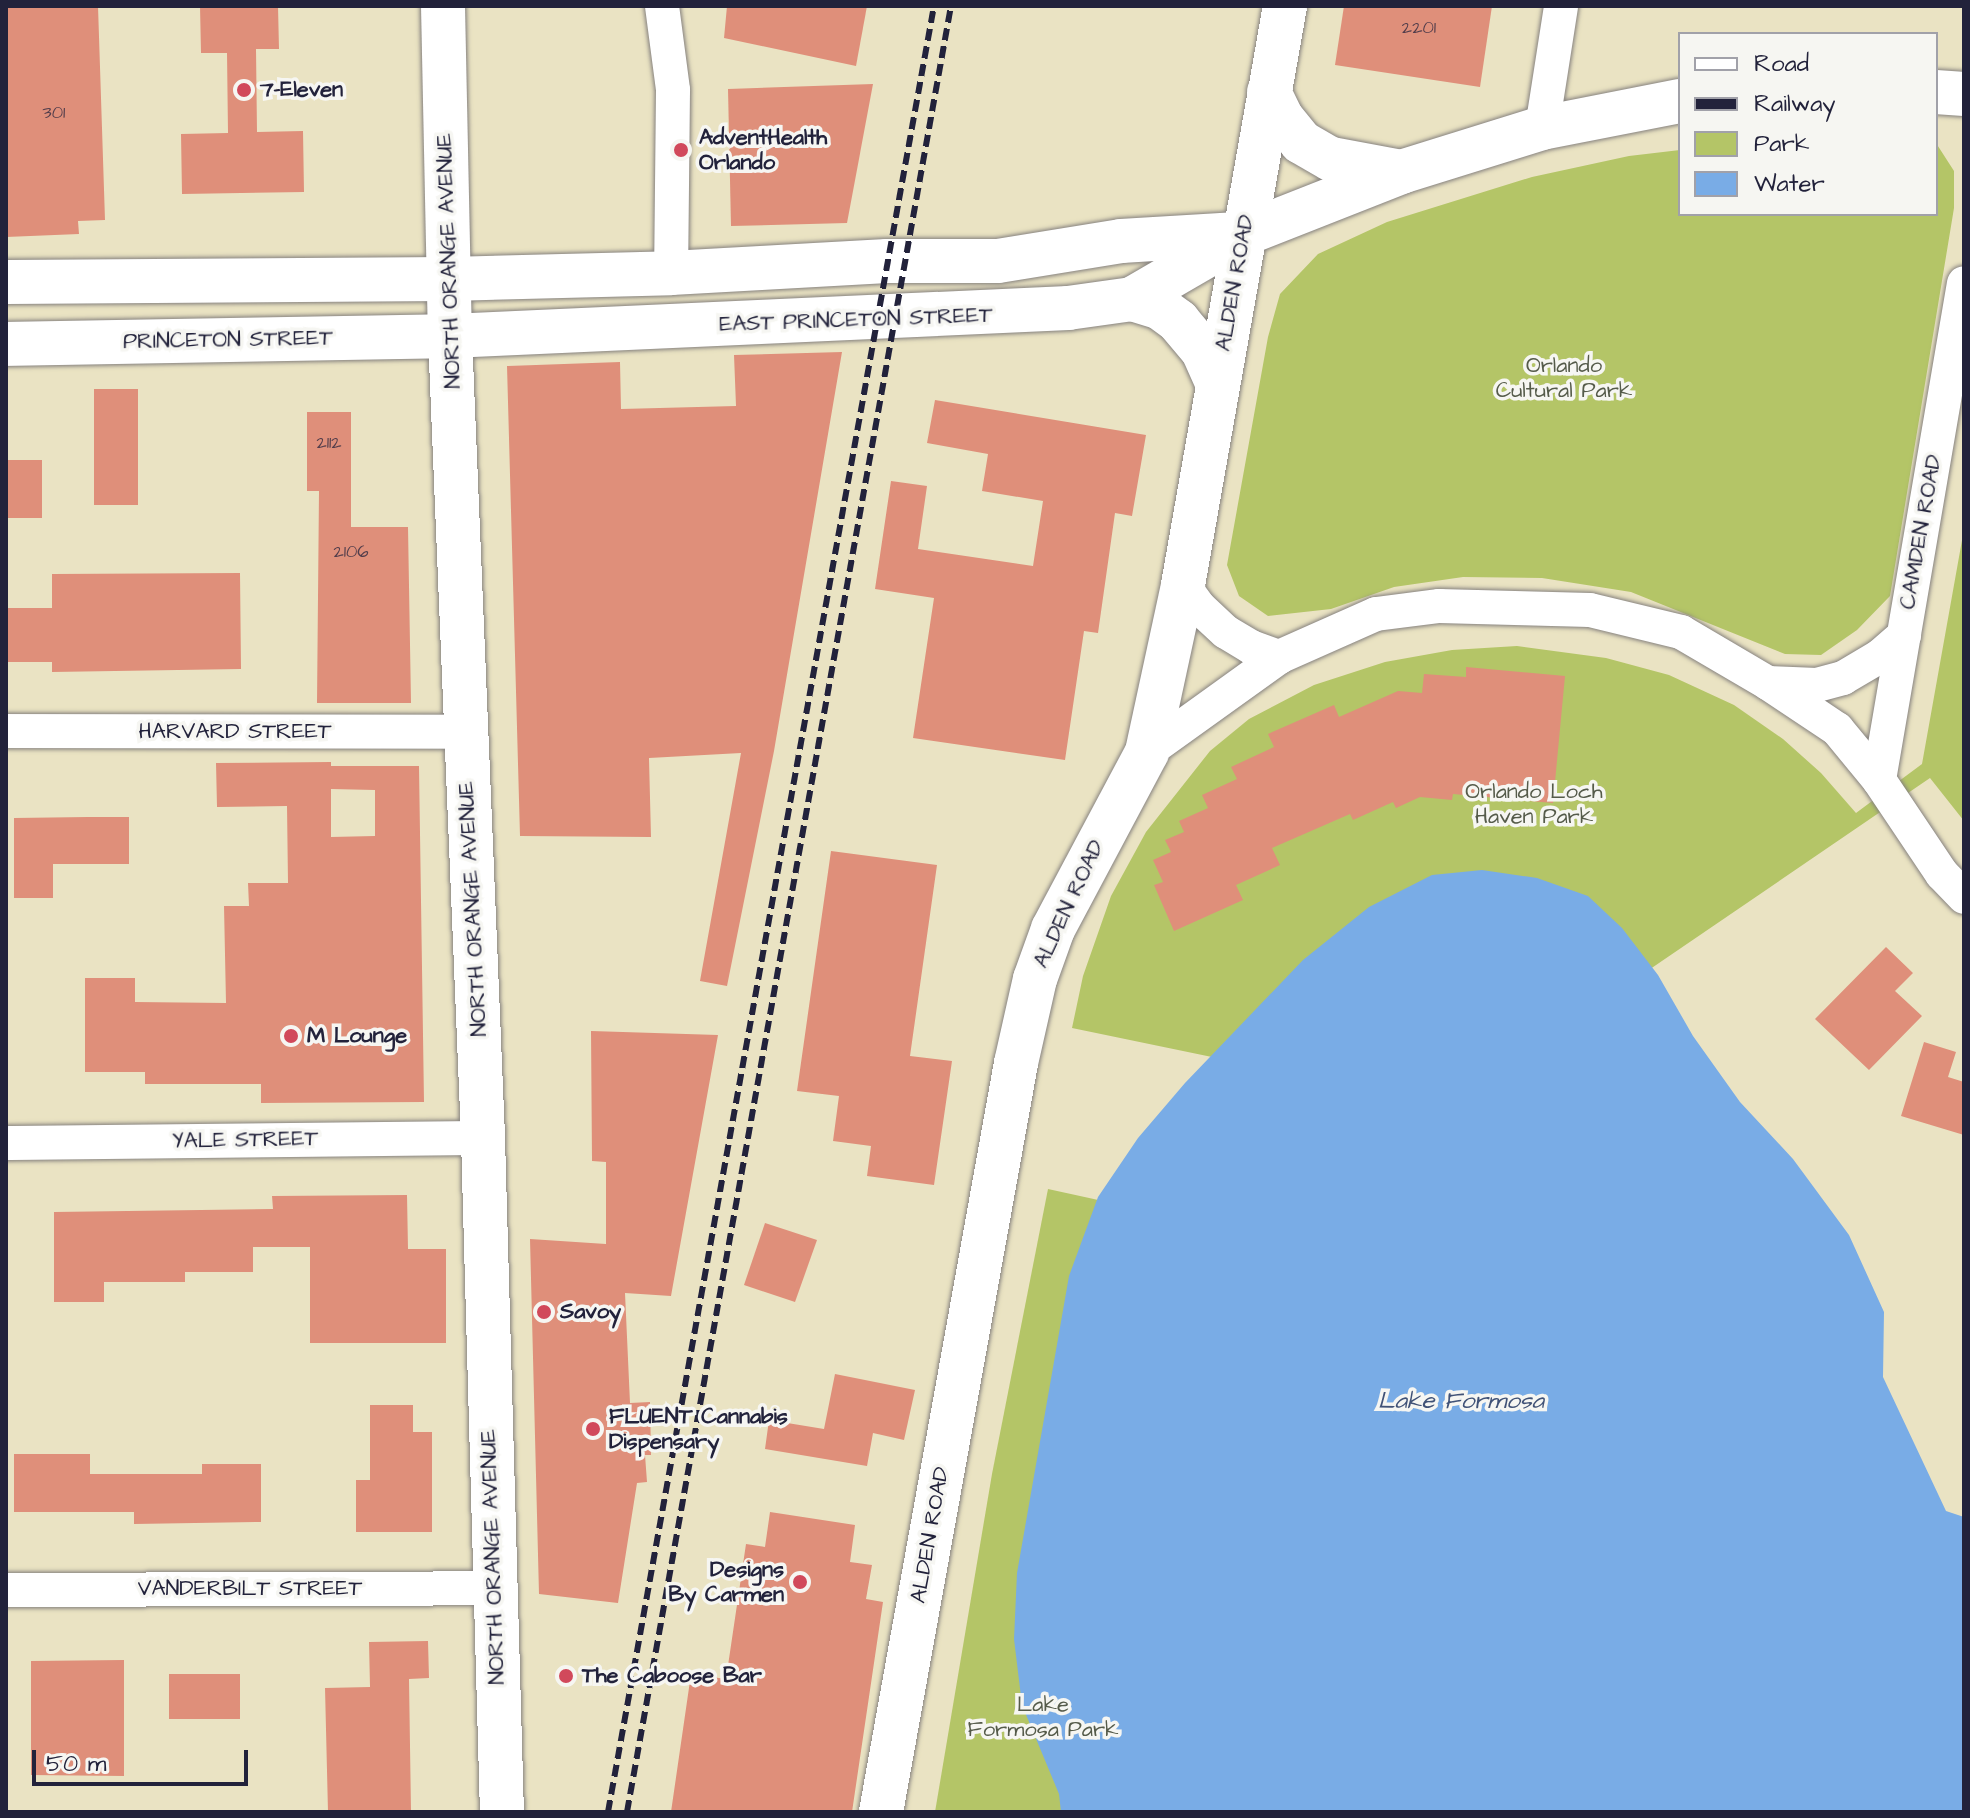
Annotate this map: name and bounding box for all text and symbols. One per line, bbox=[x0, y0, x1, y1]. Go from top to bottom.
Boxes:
house number: 2201 bbox=[1402, 17, 1436, 39]
legend bbox=[1678, 32, 1938, 216]
text: Road bbox=[1754, 47, 1809, 81]
place label: 7-Eleven bbox=[260, 77, 343, 103]
marker: 7-Eleven bbox=[235, 81, 253, 99]
text: Railway bbox=[1754, 87, 1836, 121]
house number: 301 bbox=[43, 102, 65, 124]
place label: AdventHealth Orlando bbox=[699, 124, 827, 176]
text: Park bbox=[1754, 127, 1810, 161]
street label: NORTH ORANGE AVENUE bbox=[431, 133, 467, 389]
marker: AdventHealth Orlando bbox=[670, 139, 692, 161]
text: Water bbox=[1754, 167, 1825, 201]
street label: ALDEN ROAD bbox=[1210, 213, 1260, 353]
street label: EAST PRINCETON STREET bbox=[719, 302, 993, 338]
street label: PRINCETON STREET bbox=[123, 325, 333, 355]
park label: Orlando Cultural Park bbox=[1496, 352, 1632, 404]
house number: 2112 bbox=[316, 432, 342, 454]
street label: CAMDEN ROAD bbox=[1894, 453, 1948, 611]
house number: 2106 bbox=[333, 541, 369, 563]
street label: HARVARD STREET bbox=[138, 719, 332, 745]
park label: Orlando Loch Haven Park bbox=[1465, 778, 1603, 830]
street label: NORTH ORANGE AVENUE bbox=[453, 781, 493, 1037]
street label: ALDEN ROAD bbox=[1028, 836, 1110, 972]
place label: M Lounge bbox=[307, 1023, 407, 1049]
marker: M Lounge bbox=[282, 1027, 300, 1045]
street label: YALE STREET bbox=[172, 1126, 318, 1154]
place label: Savoy bbox=[560, 1299, 621, 1325]
marker: Savoy bbox=[535, 1303, 553, 1321]
water label: Lake Formosa bbox=[1378, 1388, 1544, 1416]
place label: FLUENT Cannabis Dispensary bbox=[609, 1403, 788, 1454]
marker: FLUENT Cannabis Dispensary bbox=[584, 1420, 602, 1438]
street label: NORTH ORANGE AVENUE bbox=[475, 1429, 511, 1685]
street label: ALDEN ROAD bbox=[905, 1465, 955, 1605]
place label: Designs By Carmen bbox=[669, 1556, 784, 1608]
marker: Designs By Carmen bbox=[791, 1573, 809, 1591]
street label: VANDERBILT STREET bbox=[138, 1576, 362, 1602]
place label: The Caboose Bar bbox=[582, 1663, 762, 1689]
marker: The Caboose Bar bbox=[557, 1667, 575, 1685]
park label: Lake Formosa Park bbox=[967, 1691, 1119, 1742]
scale bar bbox=[36, 1734, 252, 1784]
text: 50 m bbox=[46, 1747, 106, 1781]

